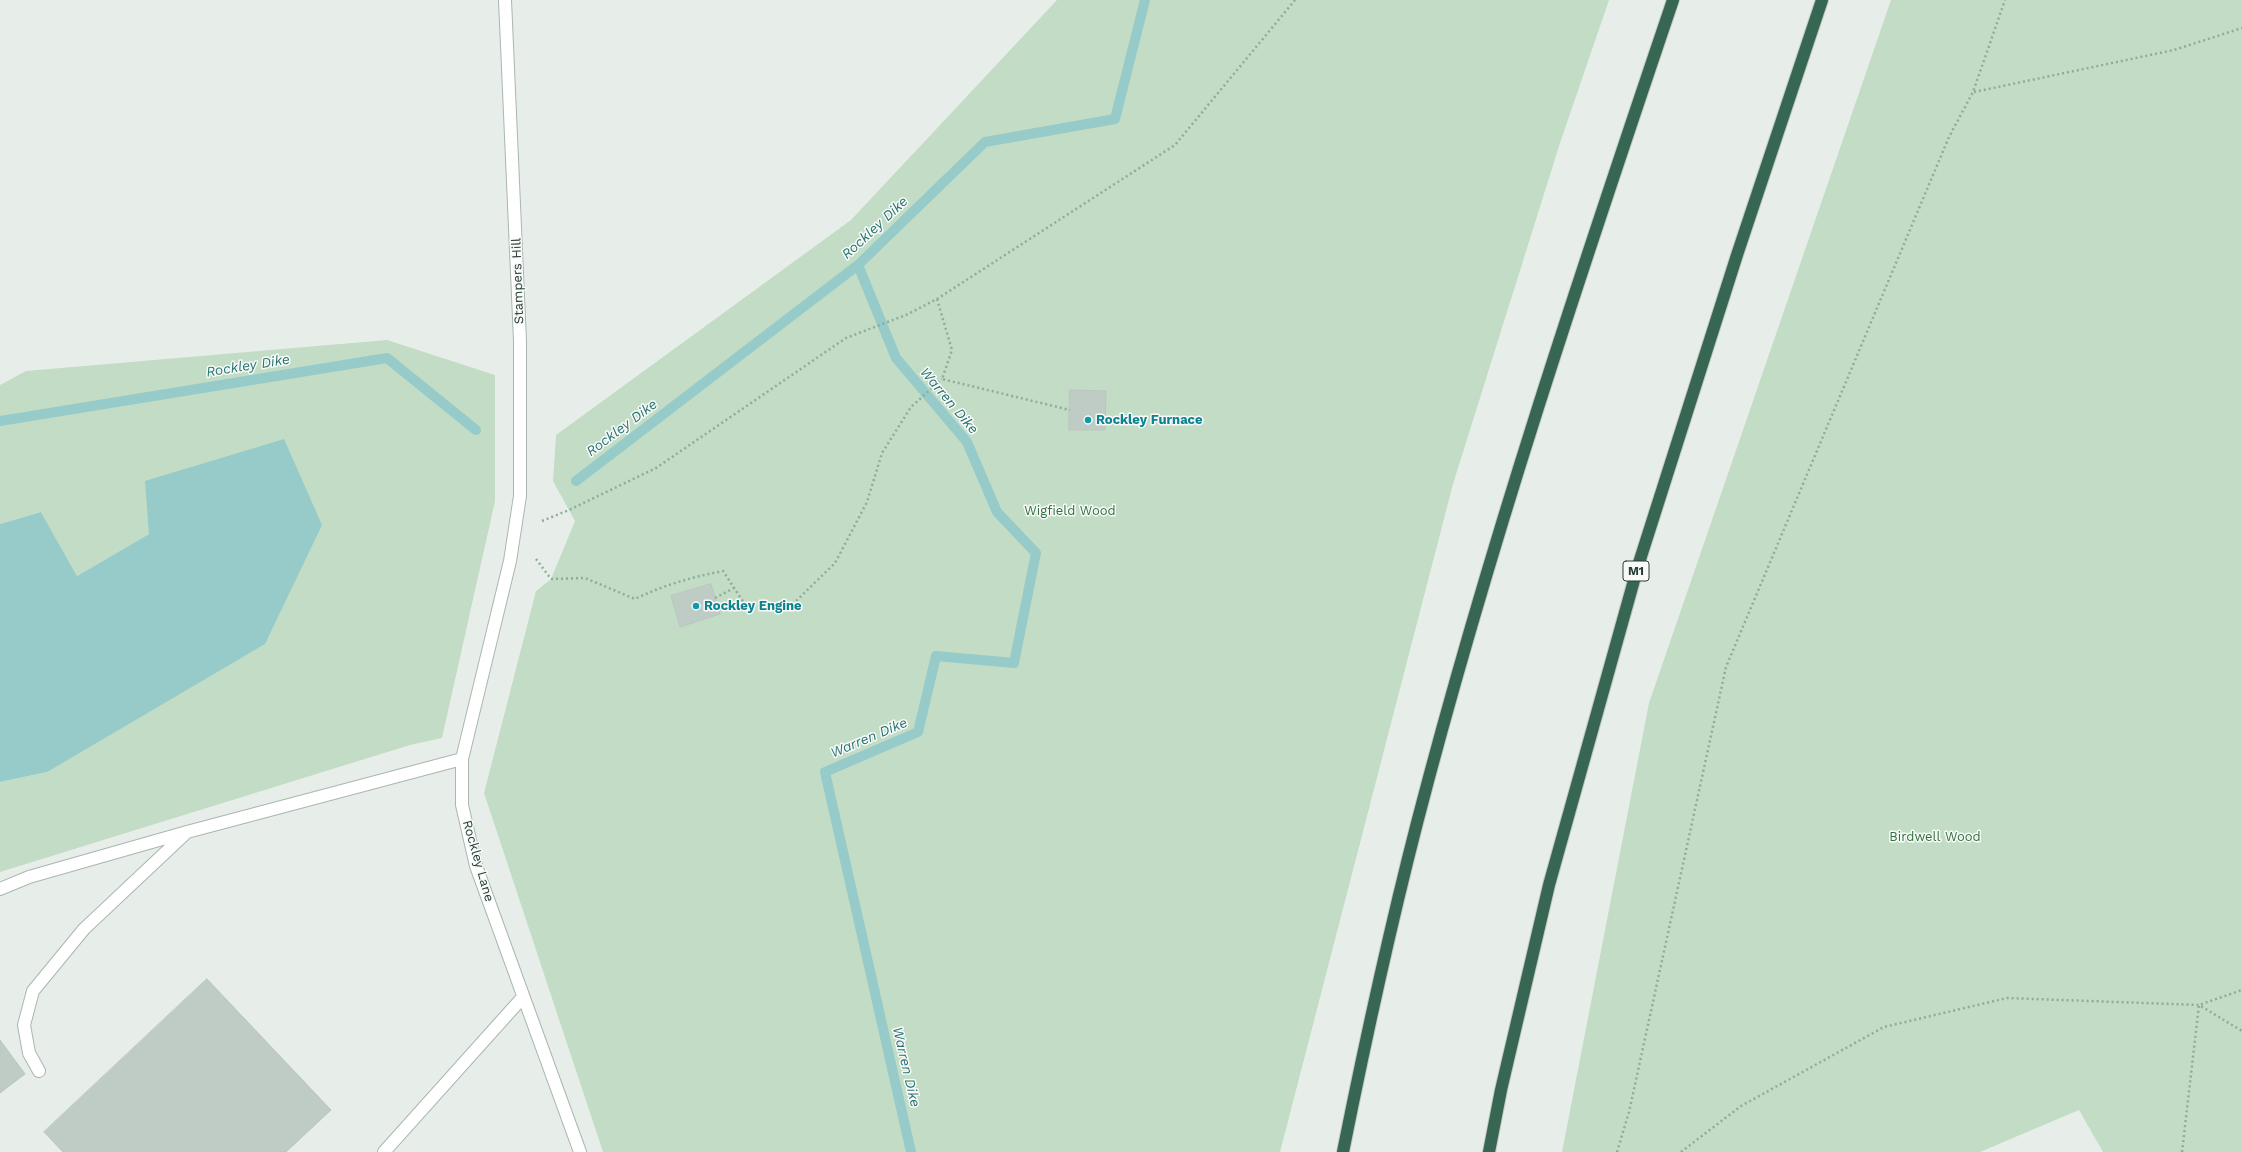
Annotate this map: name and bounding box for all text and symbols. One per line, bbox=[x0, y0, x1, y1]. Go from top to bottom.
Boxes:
water label: Rockley Dike bbox=[838, 193, 912, 263]
street label: Stampers Hill bbox=[509, 238, 527, 324]
water label: Rockley Dike bbox=[205, 351, 291, 381]
water label: Warren Dike bbox=[916, 364, 982, 438]
water label: Rockley Dike bbox=[583, 396, 661, 460]
place label: Rockley Furnace bbox=[1096, 412, 1203, 428]
marker: Rockley Furnace bbox=[1083, 415, 1093, 425]
park label: Wigfield Wood bbox=[1024, 503, 1116, 519]
road number: M1 bbox=[1623, 561, 1649, 581]
place label: Rockley Engine bbox=[704, 598, 802, 614]
marker: Rockley Engine bbox=[691, 601, 701, 611]
water label: Warren Dike bbox=[828, 714, 910, 762]
street label: Rockley Lane bbox=[459, 819, 497, 903]
park label: Birdwell Wood bbox=[1889, 829, 1981, 845]
water label: Warren Dike bbox=[889, 1025, 923, 1109]

